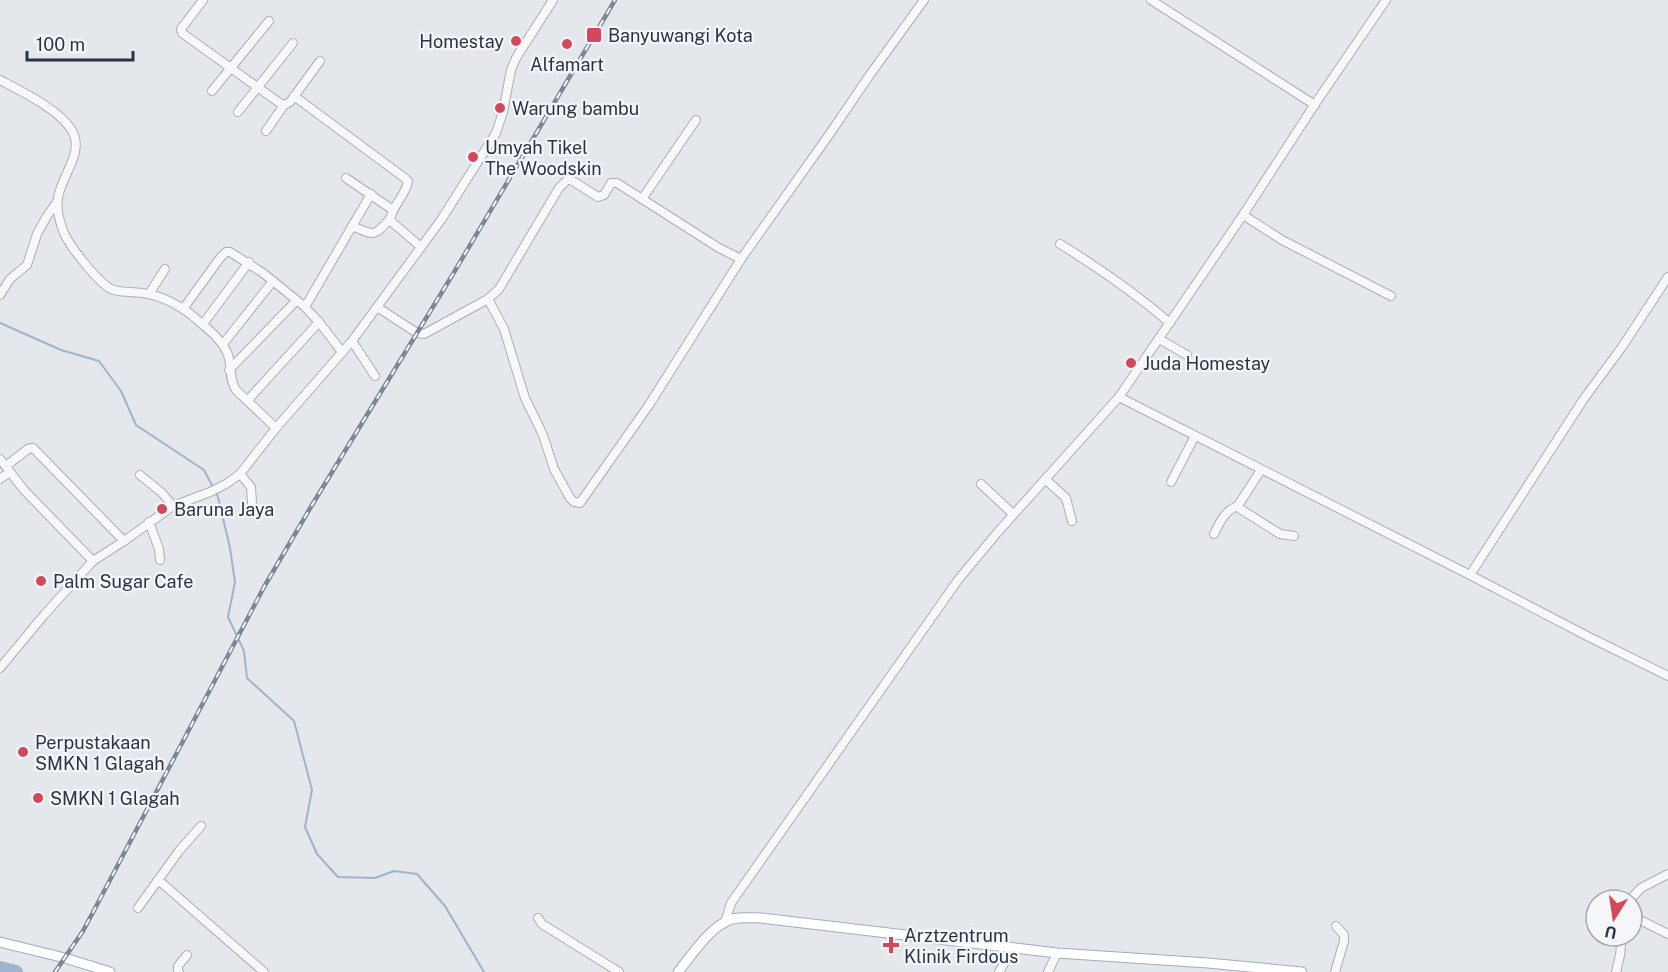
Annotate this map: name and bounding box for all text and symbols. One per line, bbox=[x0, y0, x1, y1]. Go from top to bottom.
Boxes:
scale bar bbox=[27, 24, 134, 62]
place label: Banyuwangi Kota bbox=[608, 25, 753, 46]
marker: Banyuwangi Kota bbox=[585, 26, 603, 44]
place label: Homestay bbox=[419, 31, 504, 52]
text: 100 m bbox=[36, 34, 85, 55]
marker: Homestay bbox=[509, 34, 523, 48]
marker: Alfamart bbox=[560, 37, 574, 51]
place label: Alfamart bbox=[530, 54, 604, 75]
place label: Warung bambu bbox=[512, 98, 639, 119]
marker: Warung bambu bbox=[493, 101, 507, 115]
place label: Umyah Tikel The Woodskin bbox=[485, 137, 602, 179]
marker: Umyah Tikel The Woodskin bbox=[466, 150, 480, 164]
place label: Juda Homestay bbox=[1143, 353, 1271, 374]
marker: Juda Homestay bbox=[1124, 356, 1138, 370]
place label: Baruna Jaya bbox=[174, 499, 274, 520]
marker: Baruna Jaya bbox=[155, 502, 169, 516]
place label: Palm Sugar Cafe bbox=[53, 571, 193, 592]
marker: Palm Sugar Cafe bbox=[34, 574, 48, 588]
place label: Perpustakaan SMKN 1 Glagah bbox=[35, 732, 165, 774]
marker: Perpustakaan SMKN 1 Glagah bbox=[16, 745, 30, 759]
place label: SMKN 1 Glagah bbox=[50, 788, 180, 809]
marker: SMKN 1 Glagah bbox=[31, 791, 45, 805]
north arrow bbox=[1584, 888, 1644, 948]
text: U bbox=[1603, 922, 1619, 943]
place label: Arztzentrum Klinik Firdous bbox=[904, 925, 1018, 967]
marker: Arztzentrum Klinik Firdous bbox=[882, 936, 900, 954]

